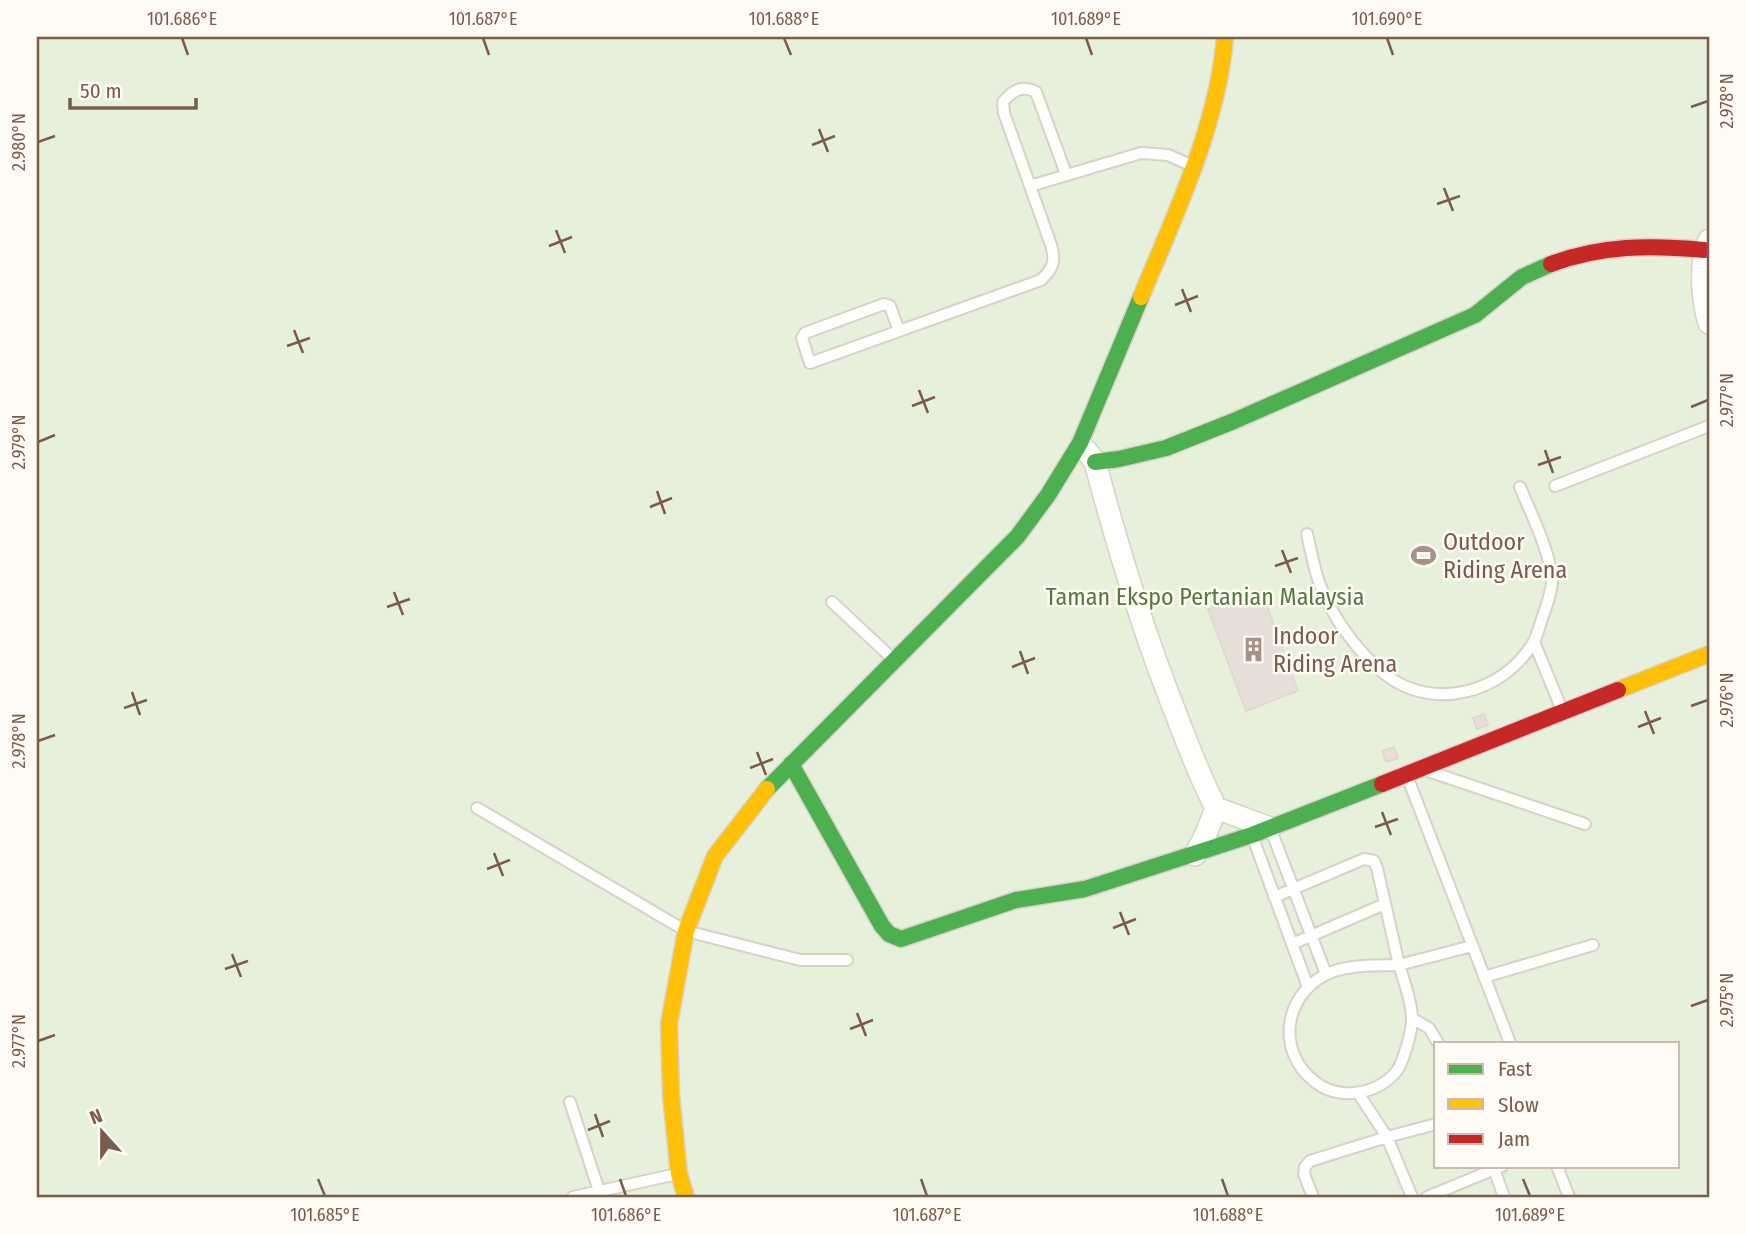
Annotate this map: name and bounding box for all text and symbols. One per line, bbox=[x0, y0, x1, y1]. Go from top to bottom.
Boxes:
text: 101.686°E bbox=[147, 8, 217, 30]
text: 101.687°E bbox=[449, 8, 517, 30]
text: 101.688°E bbox=[749, 8, 819, 30]
text: 101.689°E bbox=[1051, 8, 1121, 30]
text: 101.690°E bbox=[1352, 8, 1422, 30]
scale bar bbox=[70, 66, 196, 110]
text: 2.978°N bbox=[1716, 73, 1738, 129]
text: 50 m bbox=[80, 78, 122, 104]
text: 2.980°N bbox=[8, 113, 30, 171]
text: 2.977°N bbox=[1716, 373, 1738, 427]
text: 2.979°N bbox=[8, 415, 30, 469]
place label: Outdoor Riding Arena bbox=[1443, 528, 1567, 584]
sports icon: Outdoor Riding Arena bbox=[1409, 542, 1437, 570]
park label: Taman Ekspo Pertanian Malaysia bbox=[1046, 583, 1364, 611]
place label: Indoor Riding Arena bbox=[1273, 622, 1397, 678]
building icon: Indoor Riding Arena bbox=[1239, 636, 1267, 664]
text: 2.976°N bbox=[1716, 673, 1738, 727]
text: 2.978°N bbox=[8, 713, 30, 769]
text: 2.975°N bbox=[1716, 973, 1738, 1027]
text: 2.977°N bbox=[8, 1014, 30, 1068]
legend bbox=[1434, 1042, 1680, 1168]
text: Fast bbox=[1498, 1056, 1532, 1082]
text: Slow bbox=[1498, 1092, 1539, 1118]
north arrow bbox=[66, 1098, 136, 1168]
text: N bbox=[87, 1104, 106, 1129]
text: Jam bbox=[1498, 1126, 1530, 1152]
text: 101.685°E bbox=[290, 1204, 360, 1226]
text: 101.686°E bbox=[591, 1204, 661, 1226]
text: 101.687°E bbox=[893, 1204, 961, 1226]
text: 101.688°E bbox=[1193, 1204, 1263, 1226]
text: 101.689°E bbox=[1495, 1204, 1565, 1226]

